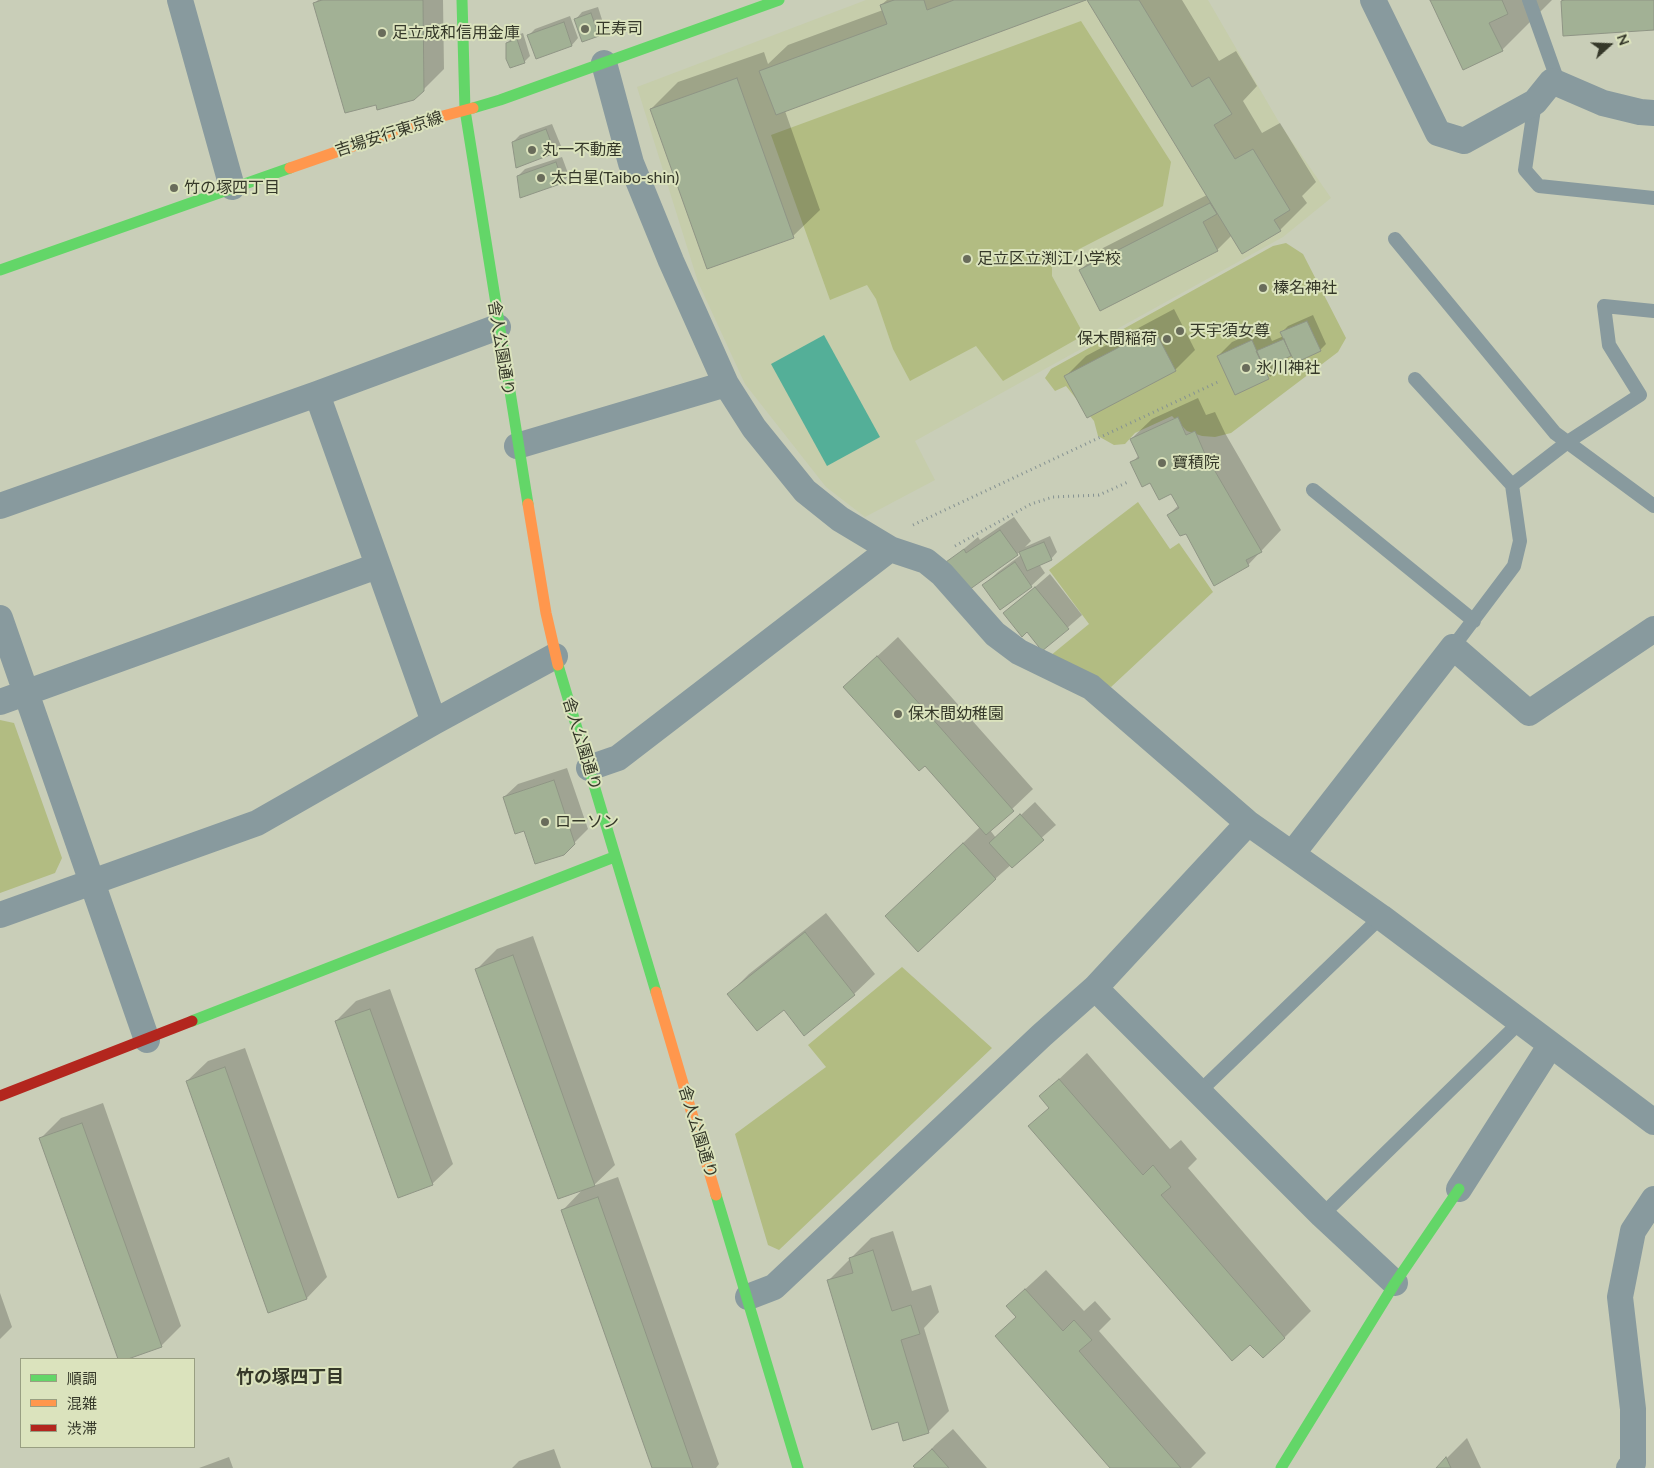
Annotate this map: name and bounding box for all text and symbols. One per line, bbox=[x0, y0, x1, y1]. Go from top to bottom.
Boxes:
place label: 正寿司 bbox=[595, 19, 643, 39]
north arrow bbox=[1584, 20, 1634, 70]
place label: 足立成和信用金庫 bbox=[392, 23, 520, 43]
marker: 正寿司 bbox=[579, 23, 591, 35]
marker: 足立成和信用金庫 bbox=[376, 27, 388, 39]
text: N bbox=[1614, 32, 1633, 48]
street label: 吉場安行東京線 bbox=[333, 108, 445, 160]
place label: 丸一不動産 bbox=[542, 140, 622, 160]
marker: 丸一不動産 bbox=[526, 144, 538, 156]
place label: 太白星(Taibo-shin) bbox=[551, 168, 679, 188]
marker: 太白星(Taibo-shin) bbox=[535, 172, 547, 184]
place label: 竹の塚四丁目 bbox=[184, 178, 280, 198]
marker: 竹の塚四丁目 bbox=[168, 182, 180, 194]
place label: 足立区立渕江小学校 bbox=[977, 249, 1121, 269]
marker: 足立区立渕江小学校 bbox=[961, 253, 973, 265]
place label: 榛名神社 bbox=[1273, 278, 1337, 298]
marker: 榛名神社 bbox=[1257, 282, 1269, 294]
street label: 舎人公園通り bbox=[484, 299, 518, 397]
place label: 天宇須女尊 bbox=[1190, 321, 1270, 341]
marker: 天宇須女尊 bbox=[1174, 325, 1186, 337]
place label: 保木間稲荷 bbox=[1077, 329, 1157, 349]
marker: 保木間稲荷 bbox=[1161, 333, 1173, 345]
place label: 氷川神社 bbox=[1256, 358, 1320, 378]
marker: 氷川神社 bbox=[1240, 362, 1252, 374]
place label: 寶積院 bbox=[1172, 453, 1220, 473]
marker: 寶積院 bbox=[1156, 457, 1168, 469]
street label: 舎人公園通り bbox=[559, 695, 605, 793]
place label: 保木間幼稚園 bbox=[908, 704, 1004, 724]
marker: 保木間幼稚園 bbox=[892, 708, 904, 720]
place label: ローソン bbox=[555, 812, 619, 832]
marker: ローソン bbox=[539, 816, 551, 828]
street label: 舎人公園通り bbox=[675, 1083, 721, 1181]
legend bbox=[20, 1358, 195, 1448]
district label: 竹の塚四丁目 bbox=[236, 1366, 344, 1388]
text: 順調 bbox=[67, 1369, 97, 1387]
text: 混雑 bbox=[67, 1394, 97, 1412]
text: 渋滞 bbox=[67, 1419, 97, 1437]

